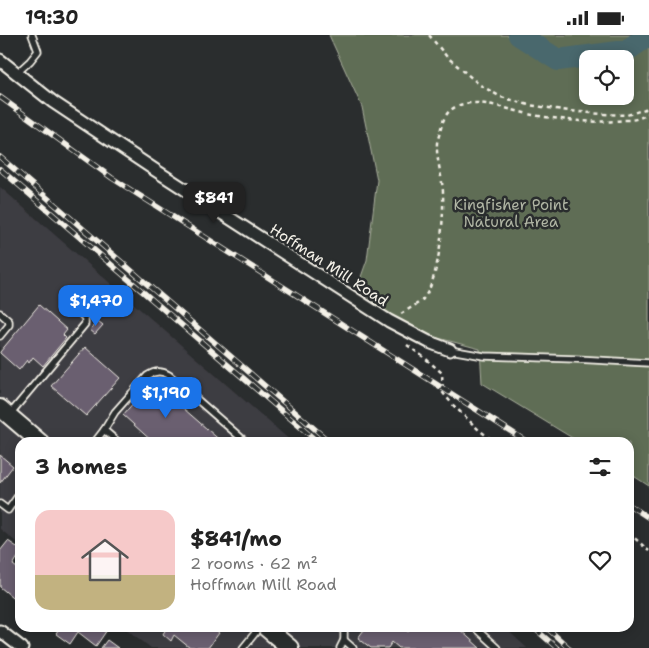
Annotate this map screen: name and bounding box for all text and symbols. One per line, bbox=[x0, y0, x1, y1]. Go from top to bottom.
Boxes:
text: 19:30 bbox=[25, 5, 79, 30]
map controls bbox=[579, 50, 634, 105]
button: locate bbox=[579, 50, 634, 105]
pin: $841 bbox=[184, 181, 244, 224]
text: $841 bbox=[194, 187, 234, 208]
park label: Kingfisher Point Natural Area bbox=[454, 195, 569, 232]
street label: Hoffman Mill Road bbox=[266, 219, 392, 311]
pin: $1,470 bbox=[55, 285, 137, 327]
text: $1,470 bbox=[69, 290, 123, 311]
pin: $1,190 bbox=[125, 377, 207, 419]
text: $1,190 bbox=[141, 382, 191, 403]
text: 3 homes bbox=[35, 453, 127, 481]
icon: filters bbox=[586, 453, 614, 481]
text: $841/mo bbox=[190, 525, 282, 553]
icon: home bbox=[75, 530, 135, 590]
icon: heart bbox=[586, 546, 614, 574]
text: 2 rooms · 62 m² bbox=[190, 553, 318, 574]
text: Hoffman Mill Road bbox=[190, 574, 337, 595]

